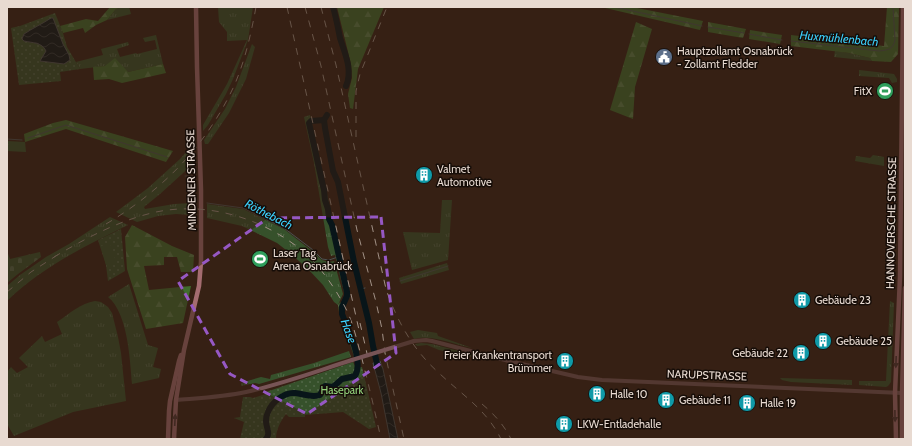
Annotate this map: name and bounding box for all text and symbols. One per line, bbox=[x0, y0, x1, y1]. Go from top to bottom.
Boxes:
water label: Huxmühlenbach bbox=[799, 27, 879, 49]
place label: Hauptzollamt Osnabrück - Zollamt Fledder bbox=[677, 44, 793, 71]
public building icon: Hauptzollamt Osnabrück - Zollamt Fledder bbox=[654, 47, 674, 67]
sports icon: FitX bbox=[875, 81, 895, 101]
place label: FitX bbox=[854, 84, 872, 98]
street label: MINDENER STRASSE bbox=[183, 129, 199, 231]
street label: HANNOVERSCHE STRASSE bbox=[883, 157, 899, 289]
place label: Valmet Automotive bbox=[437, 162, 492, 189]
building icon: Valmet Automotive bbox=[414, 165, 434, 185]
water label: Röthebach bbox=[243, 196, 295, 232]
place label: Laser Tag Arena Osnabrück bbox=[273, 246, 352, 273]
sports icon: Laser Tag Arena Osnabrück bbox=[250, 249, 270, 269]
building icon: Gebäude 23 bbox=[792, 290, 812, 310]
place label: Gebäude 23 bbox=[815, 293, 871, 307]
water label: Hase bbox=[338, 317, 360, 346]
building icon: Gebäude 25 bbox=[813, 331, 833, 351]
place label: Gebäude 25 bbox=[836, 334, 892, 348]
building icon: Gebäude 22 bbox=[791, 343, 811, 363]
place label: Gebäude 22 bbox=[732, 346, 788, 360]
place label: Freier Krankentransport Brümmer bbox=[444, 348, 553, 375]
building icon: Freier Krankentransport Brümmer bbox=[555, 351, 575, 371]
one-way arrow bbox=[893, 356, 900, 368]
street label: NARUPSTRASSE bbox=[667, 367, 747, 383]
park label: Hasepark bbox=[321, 383, 364, 397]
building icon: Halle 10 bbox=[587, 384, 607, 404]
place label: Halle 10 bbox=[610, 387, 648, 401]
building icon: Gebäude 11 bbox=[656, 390, 676, 410]
place label: Gebäude 11 bbox=[679, 393, 731, 407]
building icon: Halle 19 bbox=[737, 393, 757, 413]
place label: Halle 19 bbox=[760, 396, 796, 410]
one-way arrow bbox=[892, 410, 898, 423]
one-way arrow bbox=[172, 413, 178, 426]
building icon: LKW-Entladehalle bbox=[554, 414, 574, 434]
place label: LKW-Entladehalle bbox=[577, 417, 661, 431]

